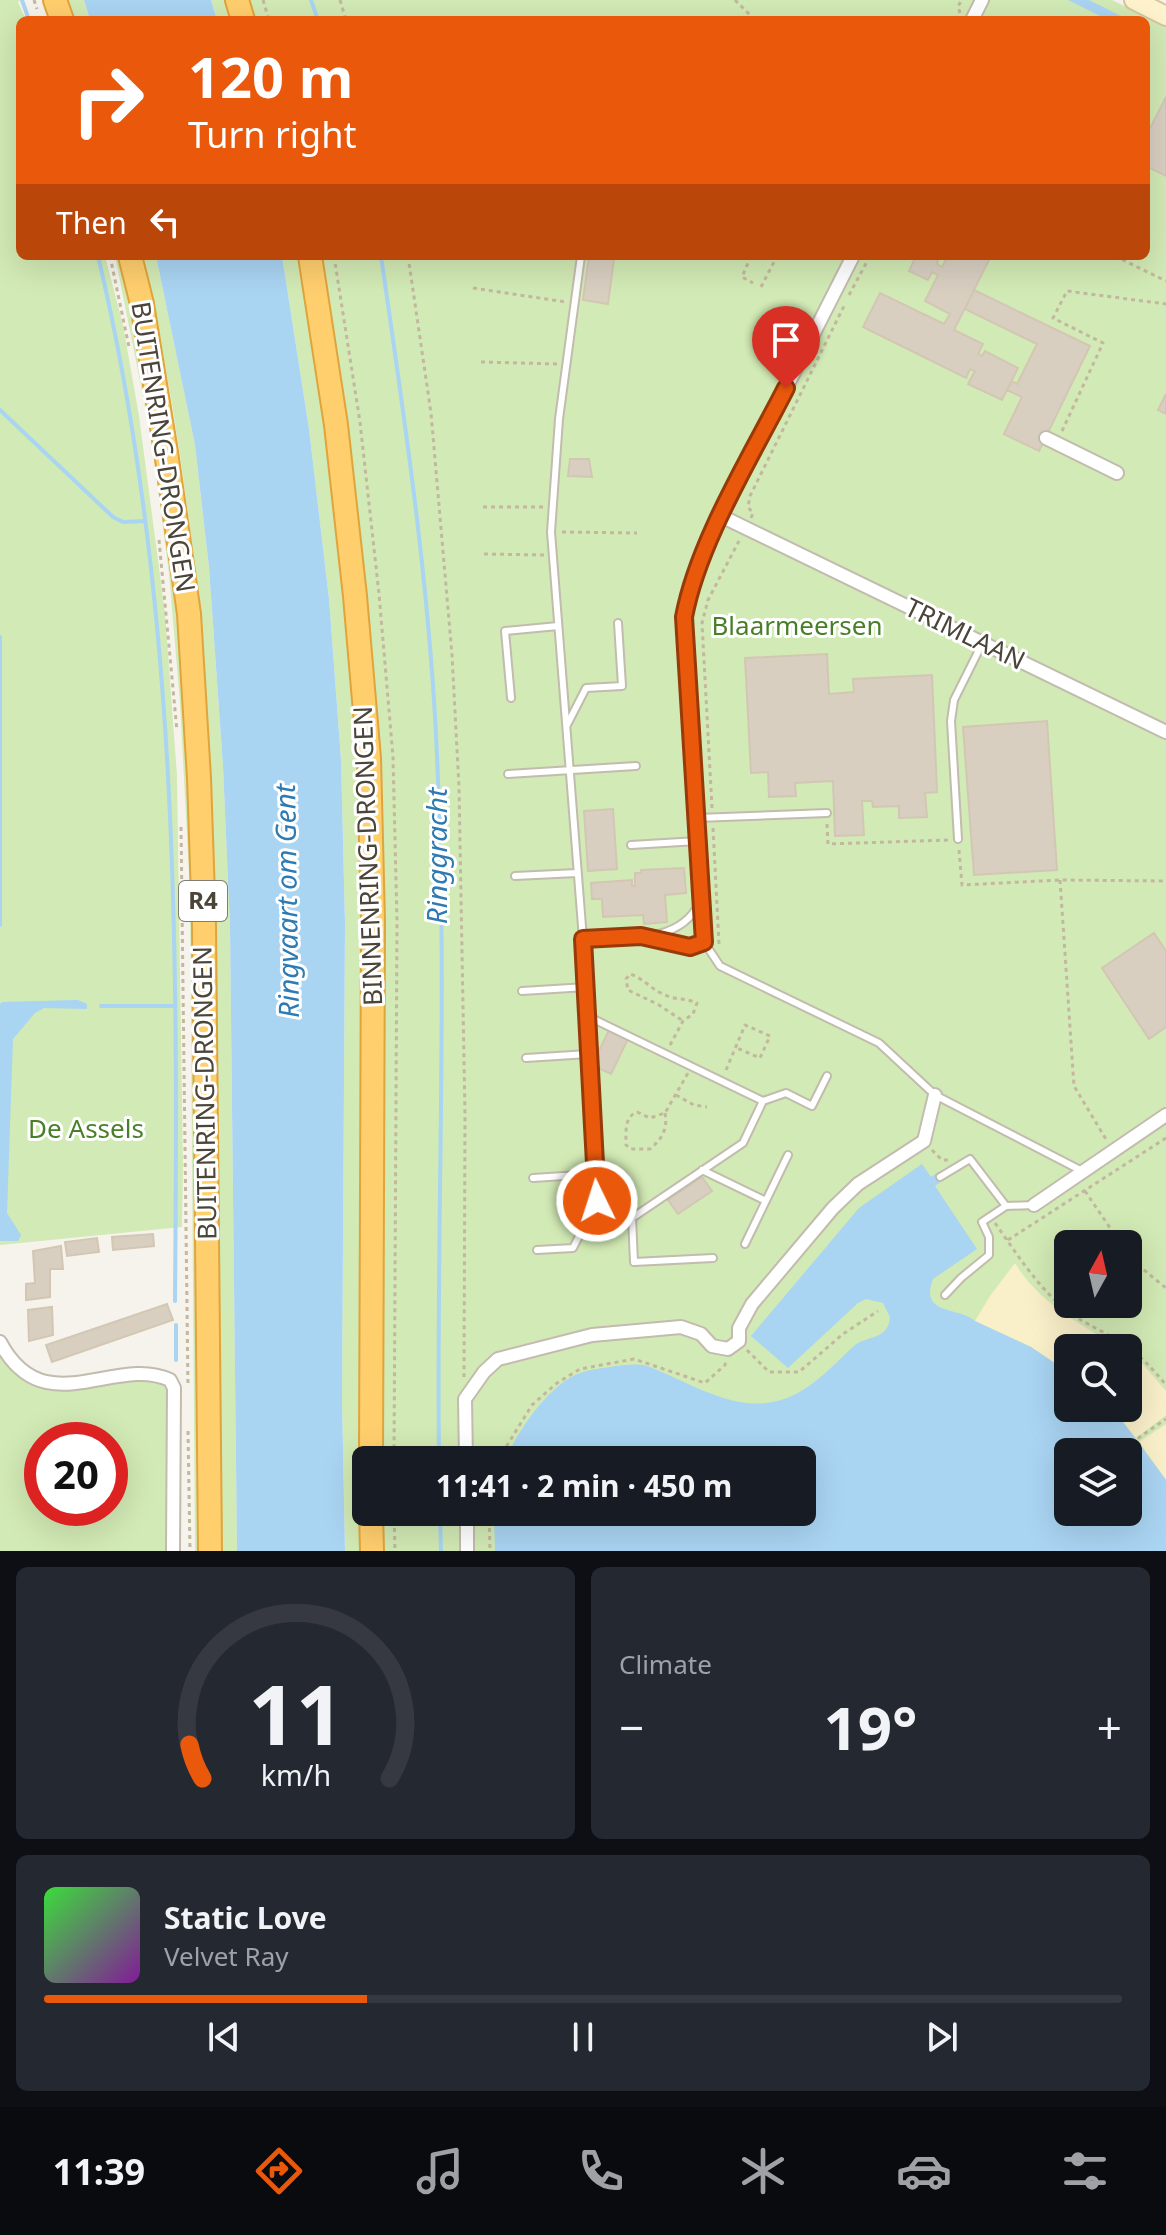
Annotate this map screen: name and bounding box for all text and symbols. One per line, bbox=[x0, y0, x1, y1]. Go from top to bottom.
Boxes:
text: 120 m bbox=[188, 38, 353, 114]
icon: right bbox=[56, 48, 160, 152]
text: Turn right bbox=[188, 110, 356, 159]
icon: left bbox=[143, 200, 187, 244]
text: Then bbox=[56, 202, 127, 243]
street label: BUITENRING-DRONGEN bbox=[123, 299, 205, 595]
pin bbox=[752, 306, 820, 388]
icon: arrive bbox=[764, 318, 808, 362]
street label: TRIMLAAN bbox=[899, 589, 1032, 678]
park label: Blaarmeersen bbox=[711, 607, 883, 643]
street label: BINNENRING-DRONGEN bbox=[344, 706, 390, 1007]
water label: Ringvaart om Gent bbox=[265, 782, 307, 1018]
water label: Ringgracht bbox=[417, 786, 455, 924]
road number: R4 bbox=[179, 881, 227, 921]
street label: BUITENRING-DRONGEN bbox=[183, 946, 225, 1240]
park label: De Assels bbox=[28, 1110, 144, 1146]
position arrow bbox=[555, 1159, 639, 1243]
north arrow bbox=[1054, 1230, 1142, 1318]
map controls bbox=[1054, 1230, 1142, 1526]
button: search bbox=[1054, 1334, 1142, 1422]
speed limit sign: 20 bbox=[24, 1422, 128, 1526]
button: layers bbox=[1054, 1438, 1142, 1526]
text: 11:41 · 2 min · 450 m bbox=[436, 1465, 732, 1506]
text: Climate bbox=[619, 1646, 712, 1682]
text: 11 bbox=[248, 1656, 343, 1769]
text: 19° bbox=[823, 1686, 918, 1768]
text: − bbox=[619, 1697, 644, 1757]
text: + bbox=[1097, 1697, 1122, 1757]
text: km/h bbox=[260, 1755, 331, 1794]
text: Static Love bbox=[164, 1897, 327, 1938]
text: Velvet Ray bbox=[164, 1938, 289, 1974]
icon: previous bbox=[202, 2015, 246, 2059]
icon: pause bbox=[561, 2015, 605, 2059]
icon: next bbox=[920, 2015, 964, 2059]
icon: directions bbox=[251, 2143, 307, 2199]
icon: music bbox=[412, 2143, 468, 2199]
icon: phone bbox=[573, 2143, 629, 2199]
icon: climate bbox=[735, 2143, 791, 2199]
icon: car bbox=[896, 2143, 952, 2199]
icon: filters bbox=[1057, 2143, 1113, 2199]
text: 11:39 bbox=[53, 2147, 145, 2196]

